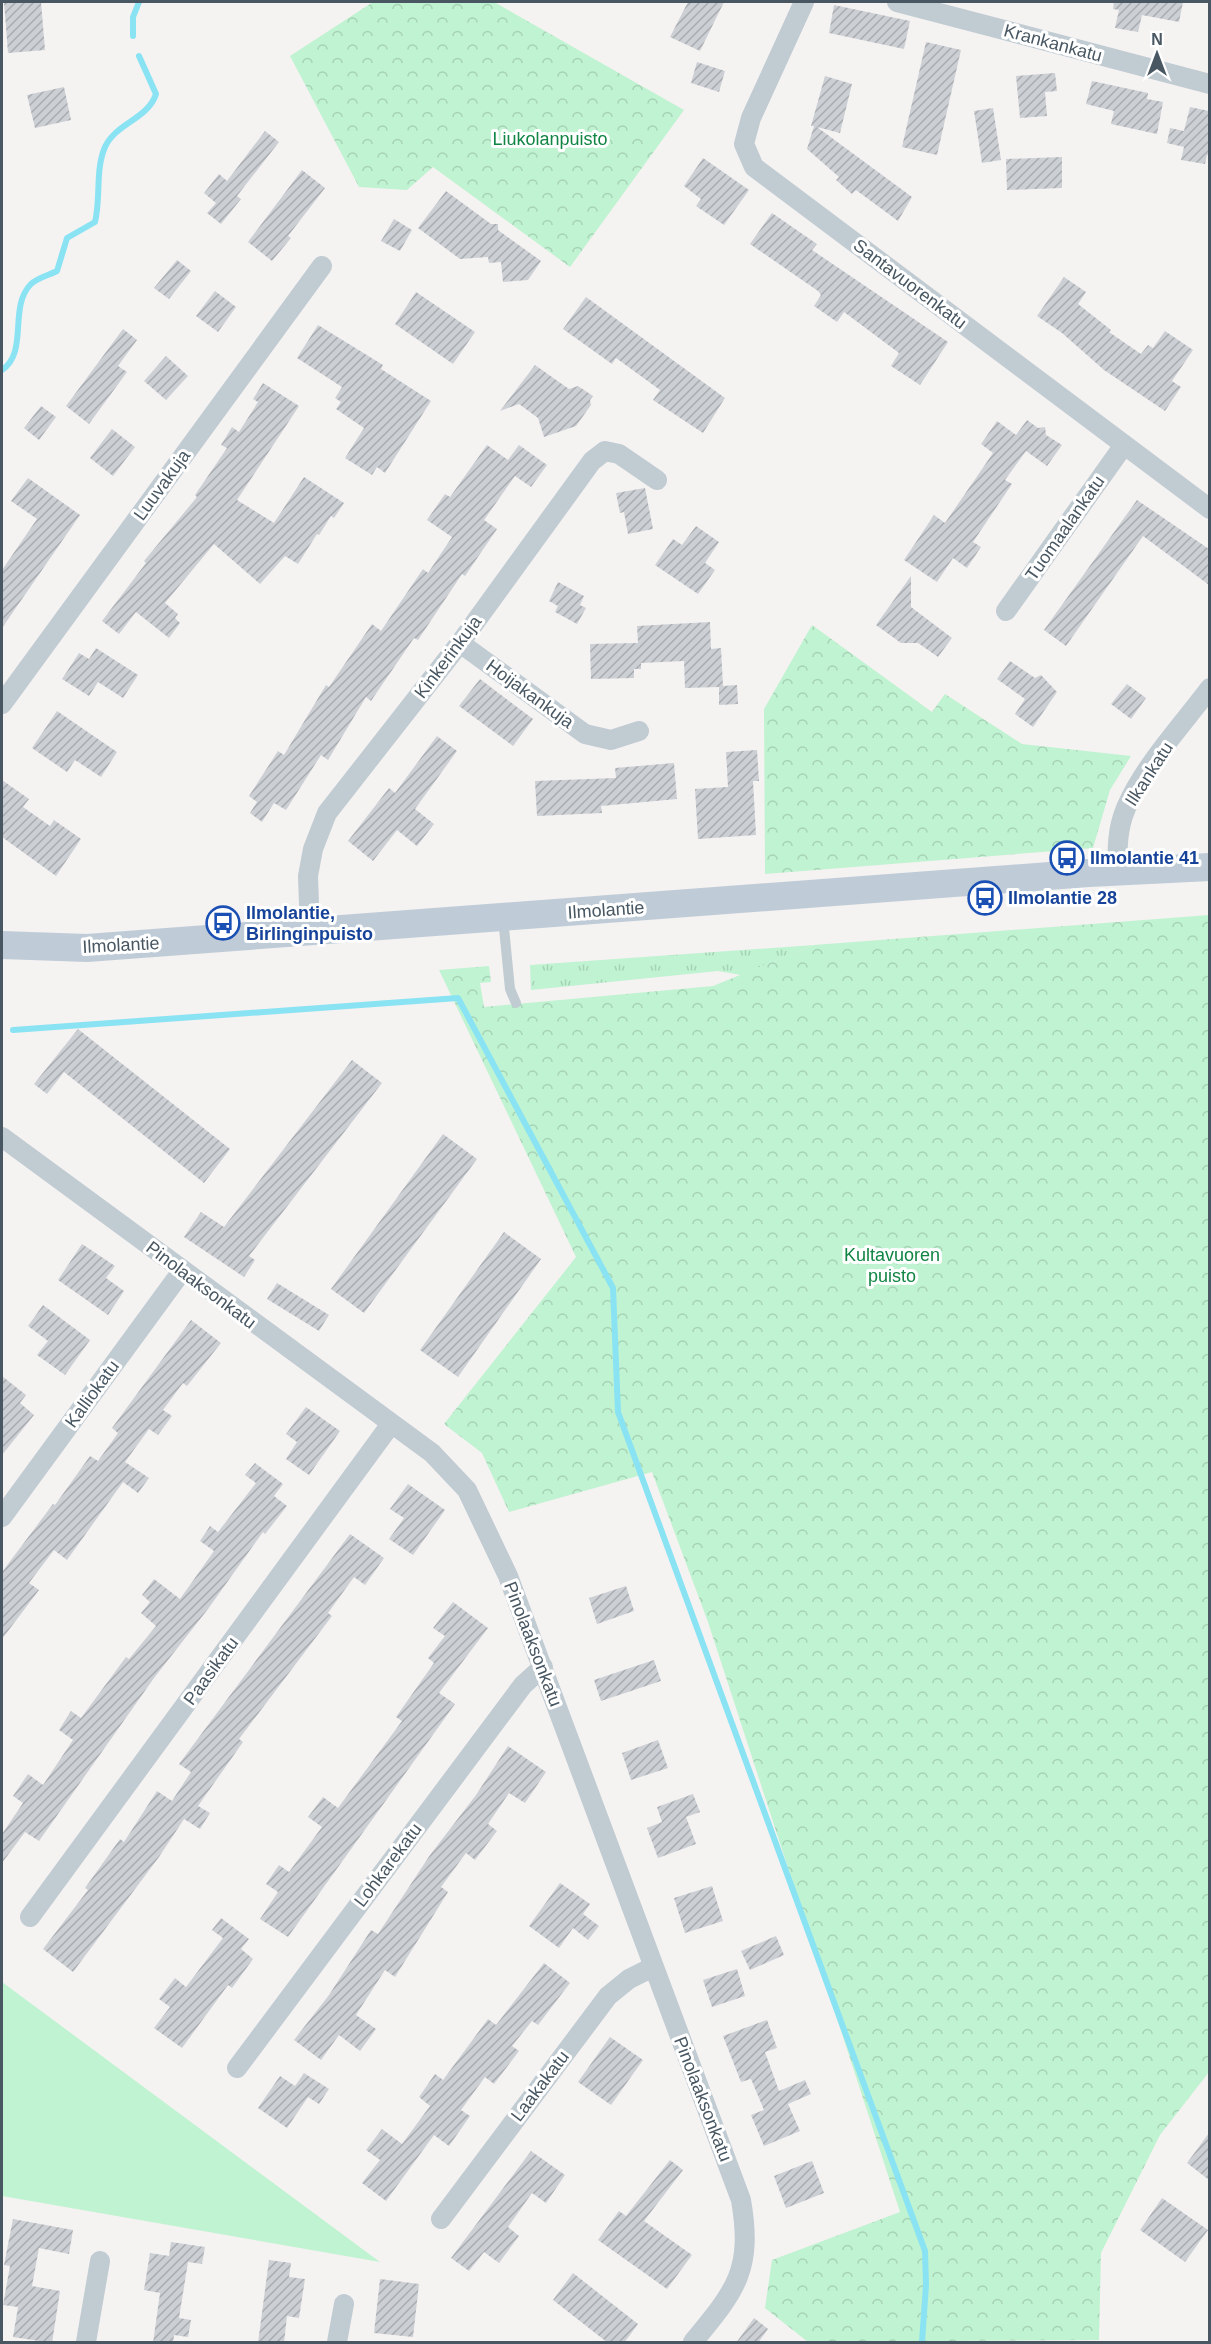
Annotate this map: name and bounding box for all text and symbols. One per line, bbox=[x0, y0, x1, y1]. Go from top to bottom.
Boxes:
street label: Krankankatu bbox=[1002, 20, 1104, 66]
north arrow bbox=[1127, 24, 1187, 84]
text: N bbox=[1151, 31, 1163, 48]
park label: Liukolanpuisto bbox=[492, 129, 608, 149]
street label: Santavuorenkatu bbox=[850, 235, 970, 333]
street label: Luuvakuja bbox=[130, 445, 195, 524]
street label: Tuomaalankatu bbox=[1021, 472, 1109, 584]
street label: Kinkerinkuja bbox=[411, 611, 486, 702]
street label: Hoijakankuja bbox=[482, 656, 578, 733]
street label: Ilkankatu bbox=[1121, 738, 1177, 810]
bus stop icon: Ilmolantie 41 bbox=[1049, 840, 1085, 876]
place label: Ilmolantie 41 bbox=[1090, 848, 1199, 868]
bus stop icon: Ilmolantie 28 bbox=[967, 880, 1003, 916]
place label: Ilmolantie 28 bbox=[1008, 888, 1117, 908]
street label: Ilmolantie bbox=[567, 897, 645, 923]
place label: Ilmolantie, Birlinginpuisto bbox=[246, 903, 373, 944]
bus stop icon: Ilmolantie, Birlinginpuisto bbox=[205, 905, 241, 941]
street label: Ilmolantie bbox=[82, 933, 160, 957]
street label: Pinolaaksonkatu bbox=[142, 1237, 260, 1333]
park label: Kultavuoren puisto bbox=[844, 1245, 940, 1286]
street label: Kalliokatu bbox=[61, 1357, 123, 1431]
street label: Pinolaaksonkatu bbox=[500, 1579, 566, 1709]
street label: Paasikatu bbox=[180, 1633, 242, 1709]
street label: Lohkarekatu bbox=[350, 1819, 426, 1911]
street label: Pinolaaksonkatu bbox=[670, 2034, 736, 2164]
street label: Laakakatu bbox=[507, 2047, 573, 2125]

